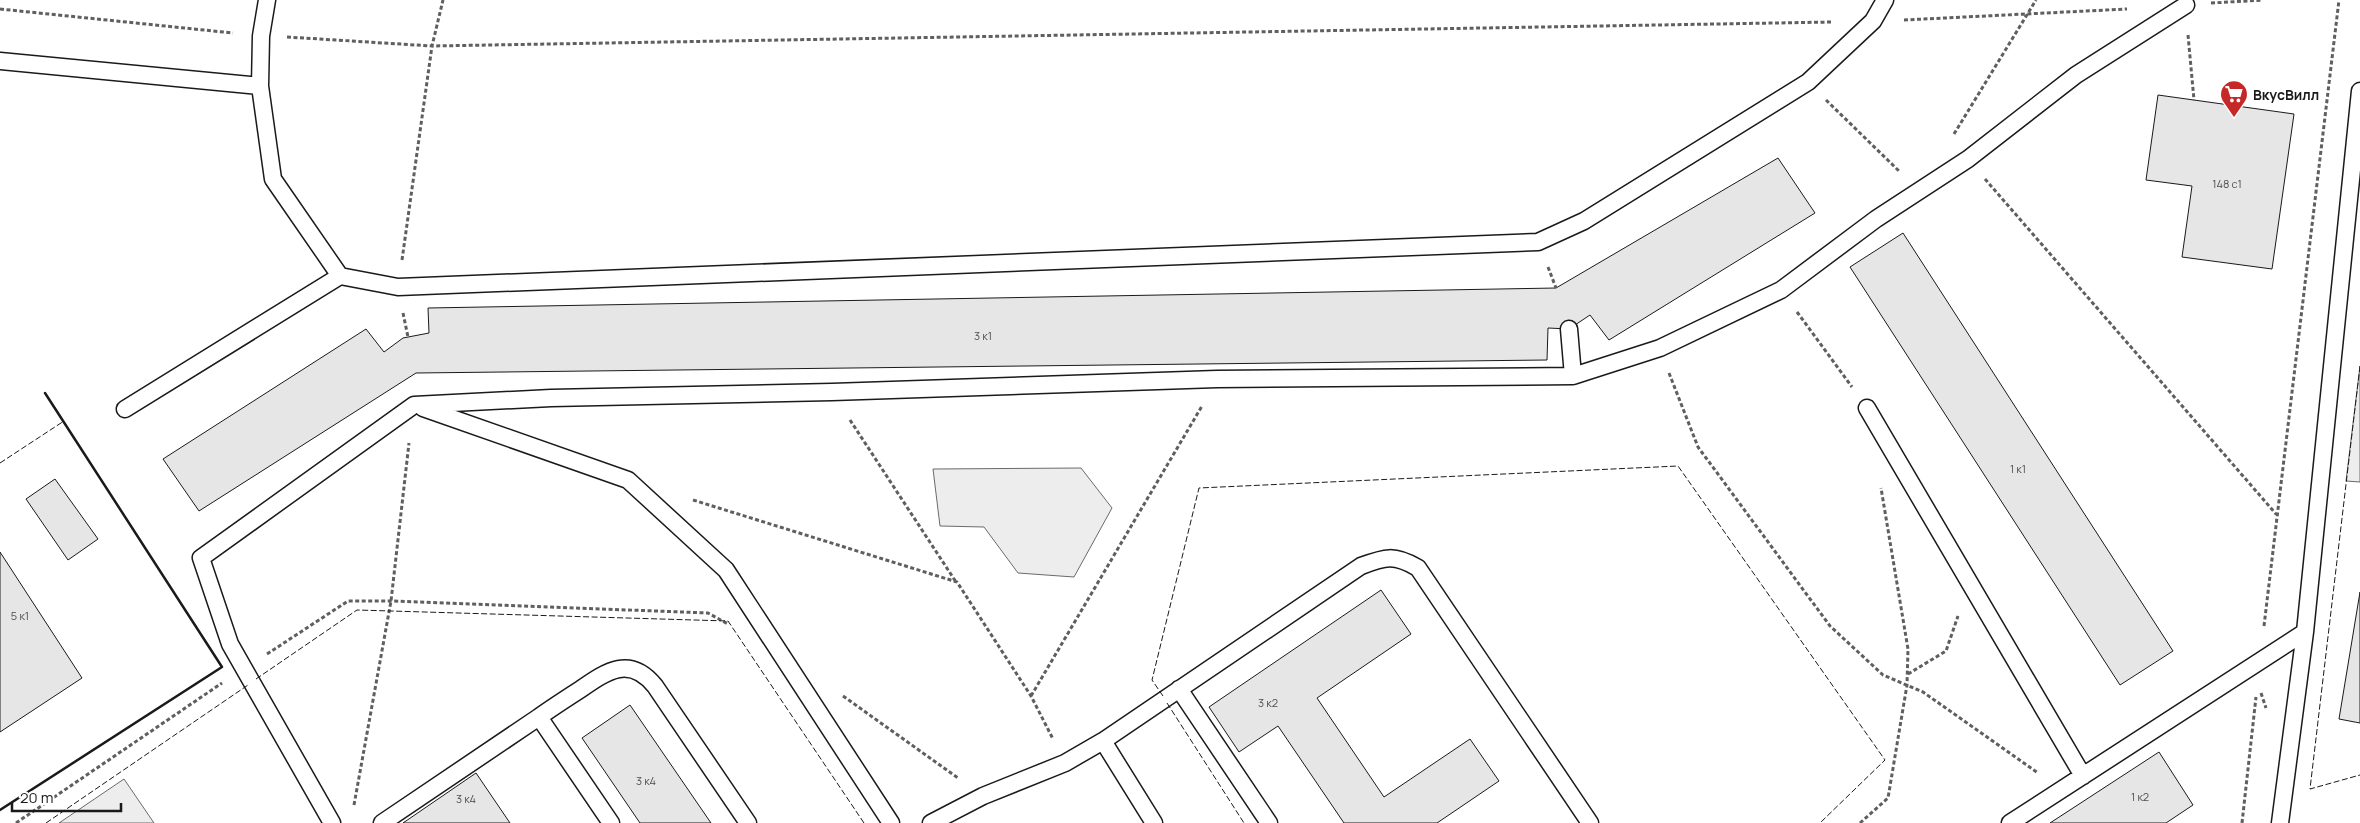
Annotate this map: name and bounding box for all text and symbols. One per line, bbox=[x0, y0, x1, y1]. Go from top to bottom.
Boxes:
supermarket icon: ВкусВилл bbox=[2219, 79, 2249, 118]
place label: ВкусВилл bbox=[2253, 85, 2319, 104]
house number: 148 с1 bbox=[2212, 176, 2242, 191]
house number: 3 к1 bbox=[974, 328, 992, 343]
house number: 1 к1 bbox=[2010, 461, 2026, 476]
house number: 5 к1 bbox=[11, 608, 29, 623]
house number: 3 к2 bbox=[1258, 695, 1278, 710]
house number: 3 к4 bbox=[636, 773, 656, 788]
scale bar bbox=[12, 780, 121, 812]
text: 20 m bbox=[20, 787, 53, 808]
house number: 1 к2 bbox=[2131, 789, 2149, 804]
house number: 3 к4 bbox=[456, 791, 476, 806]

